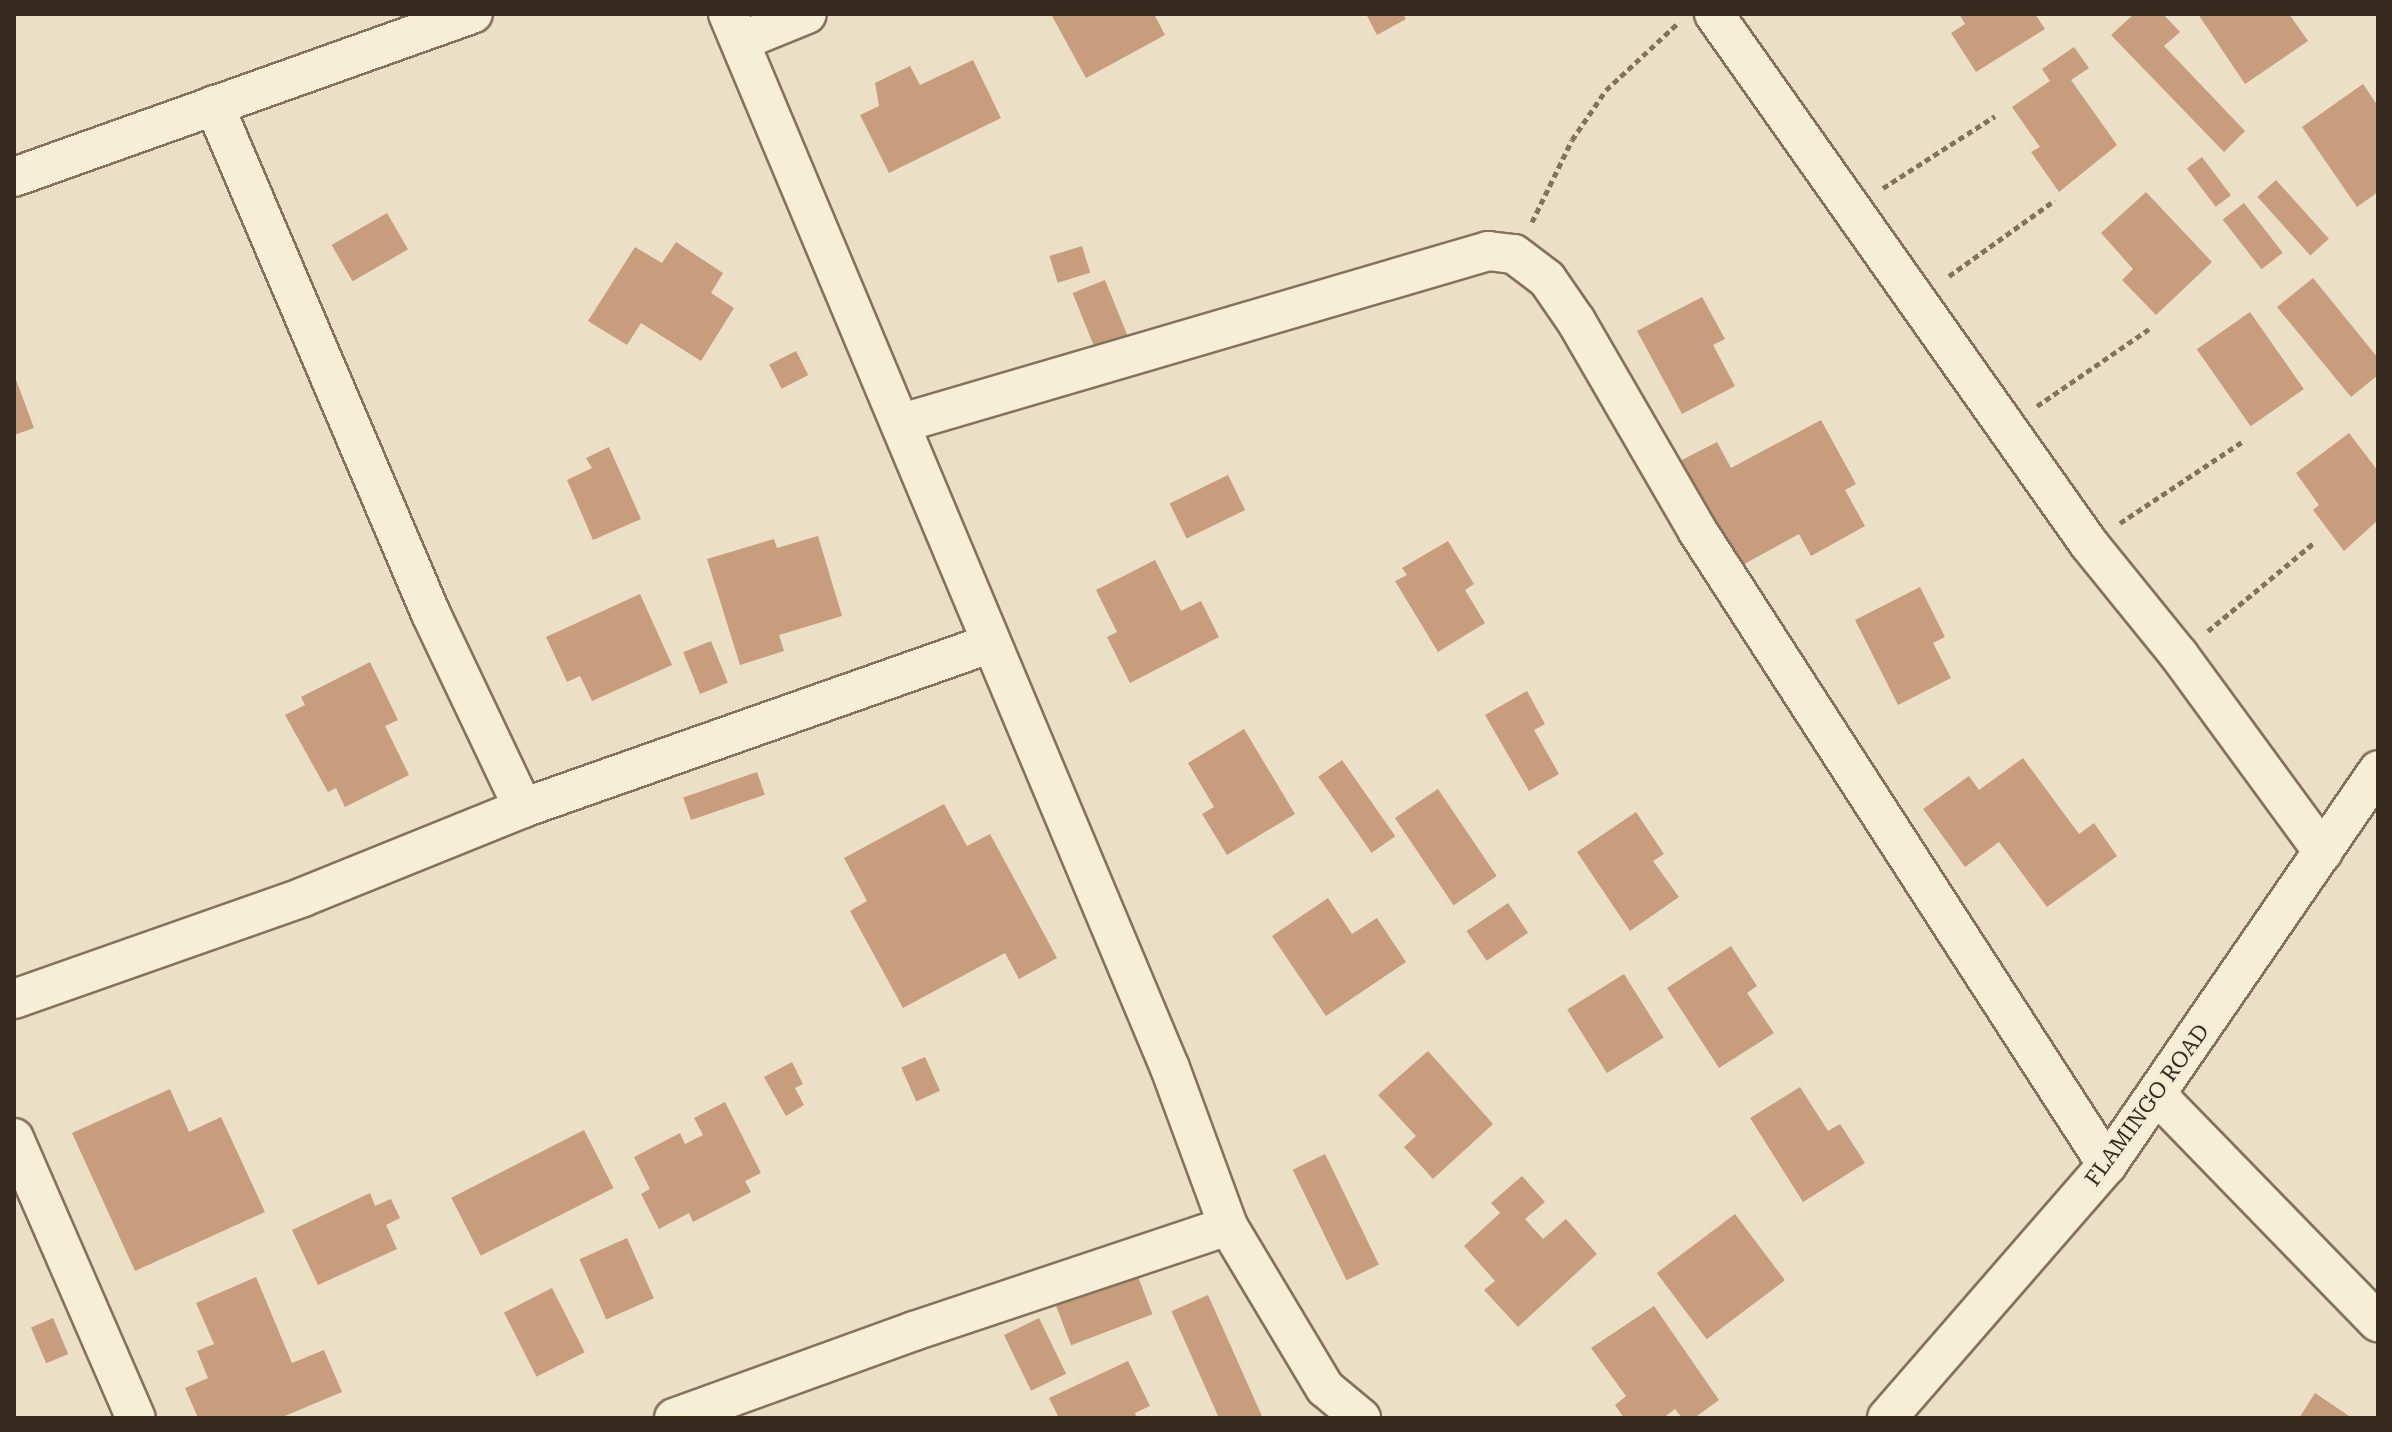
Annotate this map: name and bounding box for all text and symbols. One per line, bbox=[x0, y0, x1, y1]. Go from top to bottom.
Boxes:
street label: FLAMINGO ROAD bbox=[2079, 1019, 2215, 1191]

